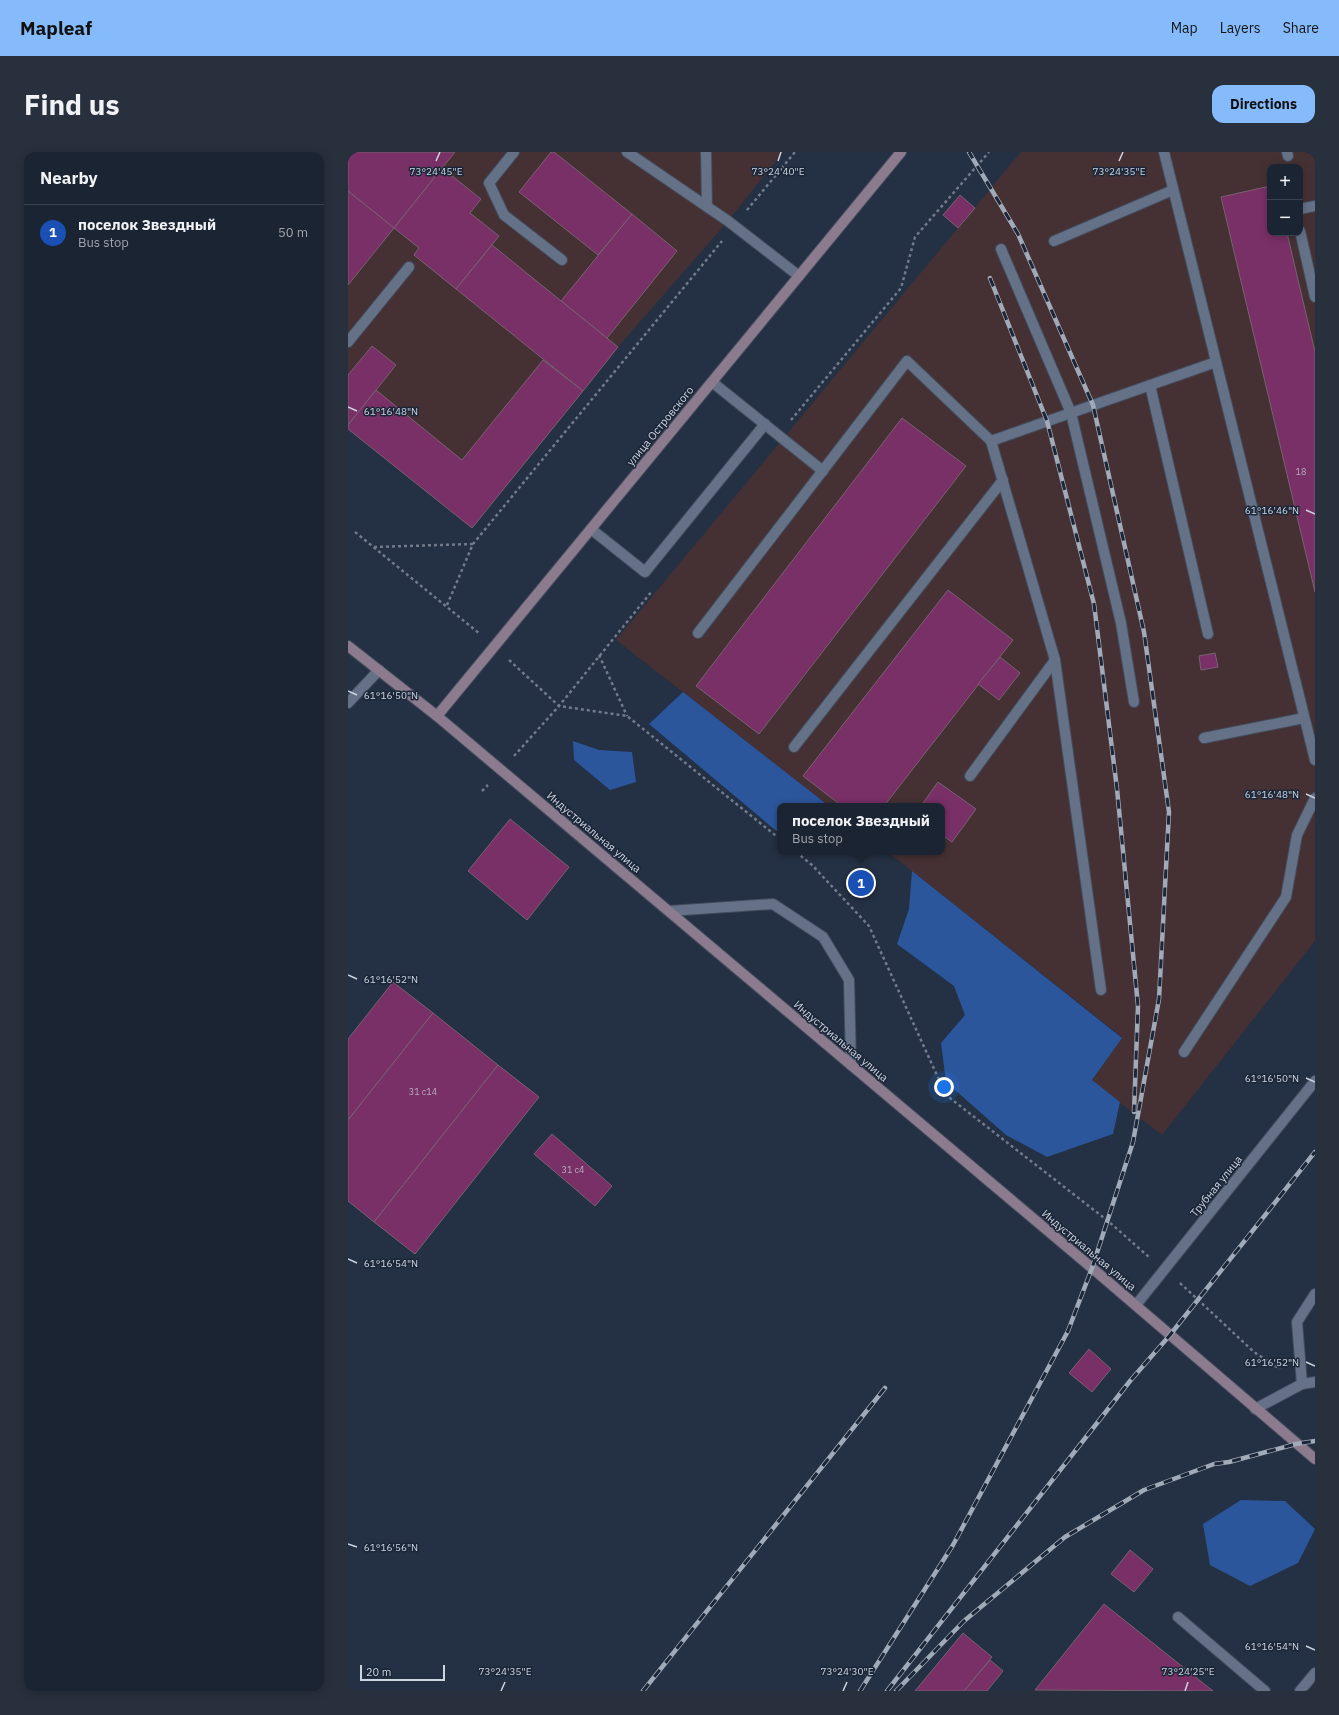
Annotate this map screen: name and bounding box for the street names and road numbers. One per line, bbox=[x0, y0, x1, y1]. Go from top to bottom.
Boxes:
street label: улица Островского bbox=[624, 383, 696, 469]
street label: Индустриальная улица bbox=[544, 788, 644, 876]
street label: Индустриальная улица bbox=[791, 997, 891, 1085]
street label: Трубная улица bbox=[1187, 1152, 1245, 1220]
street label: Индустриальная улица bbox=[1039, 1206, 1139, 1294]

